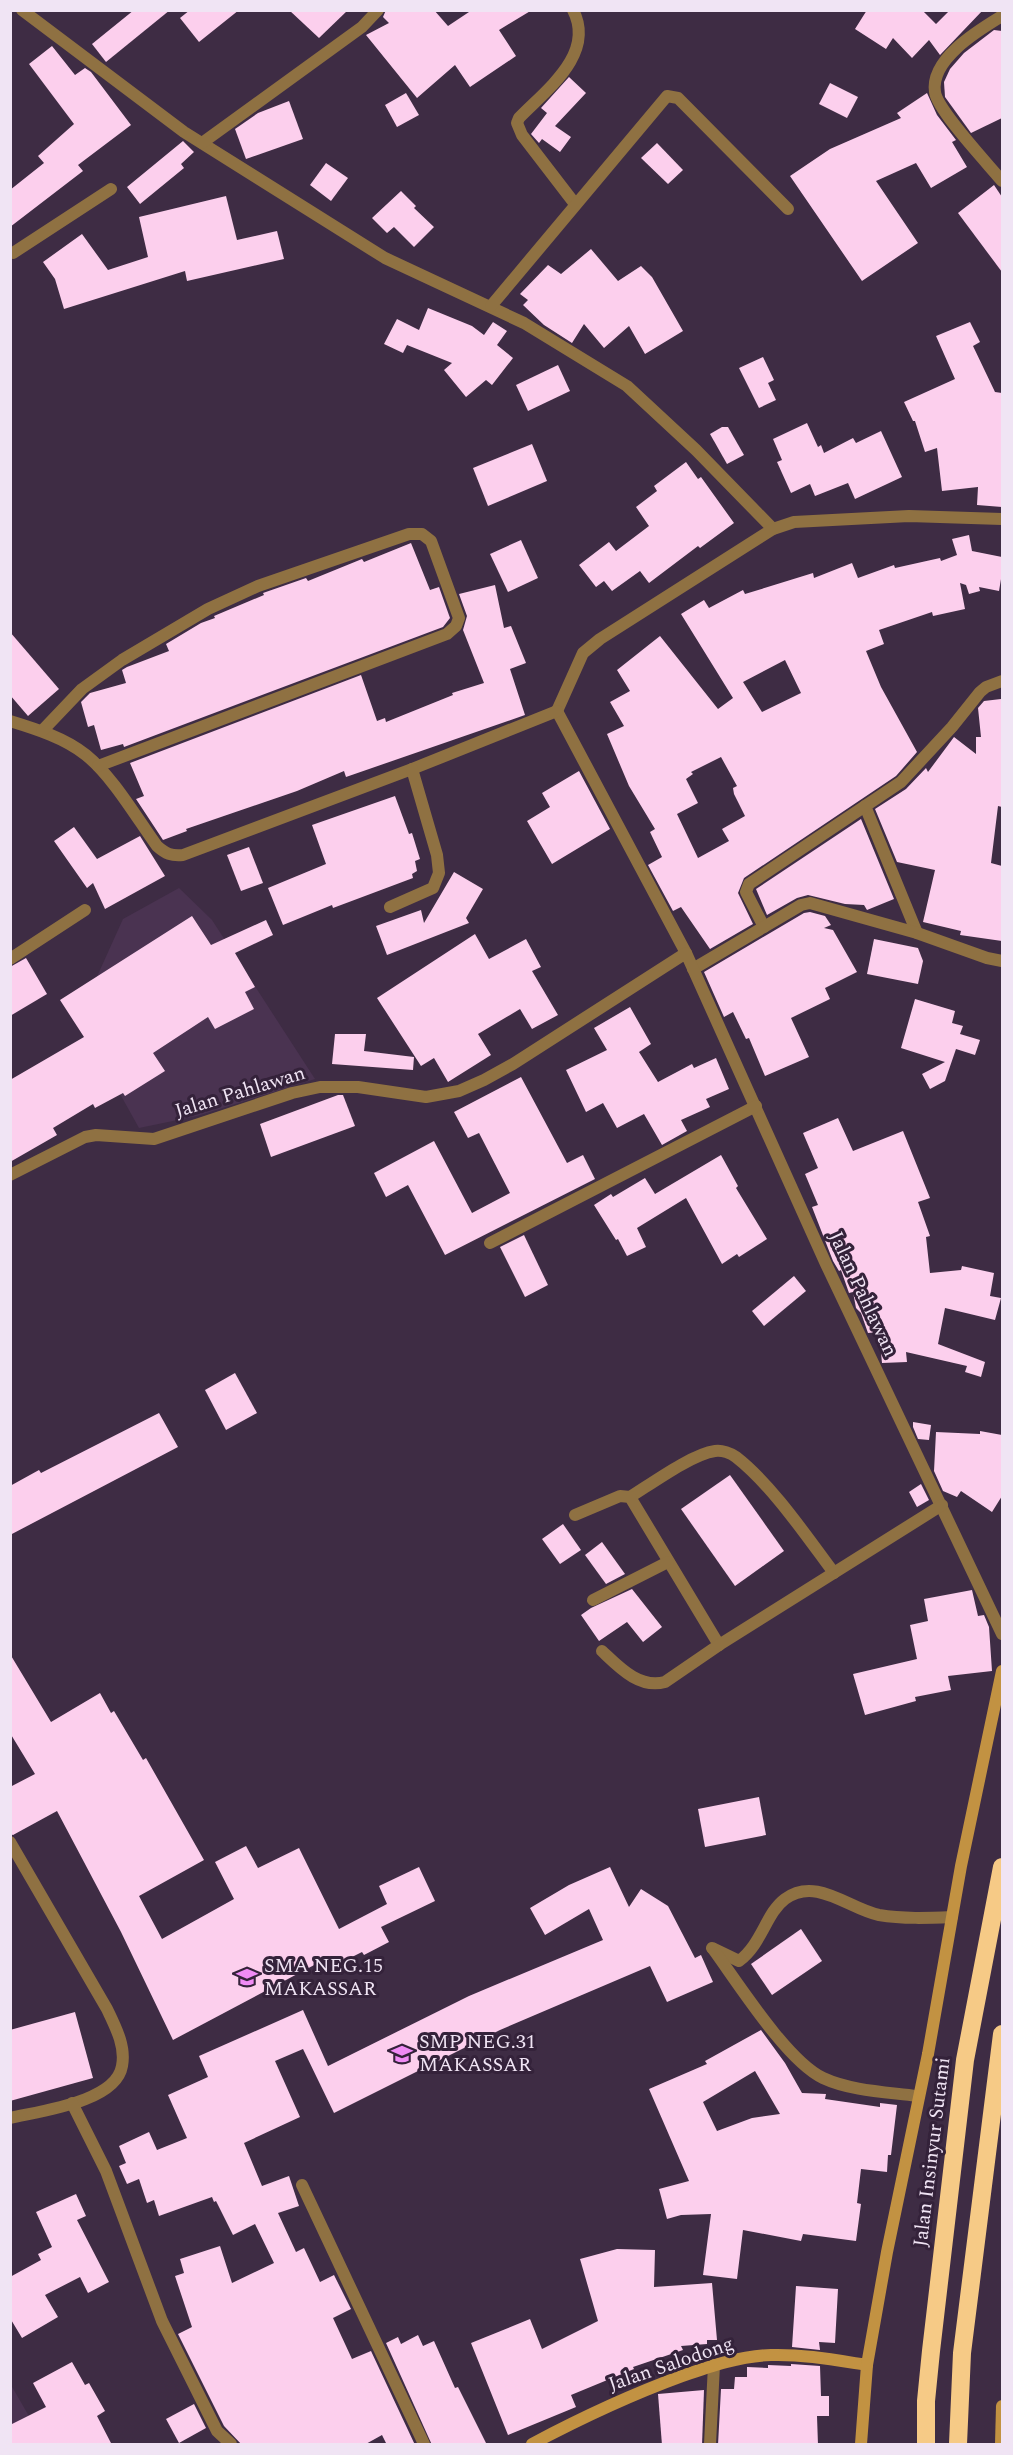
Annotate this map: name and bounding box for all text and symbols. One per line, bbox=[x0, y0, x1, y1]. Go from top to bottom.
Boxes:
street label: Jalan Pahlawan bbox=[171, 1058, 309, 1126]
street label: Jalan Pahlawan bbox=[821, 1226, 905, 1362]
place label: SMA NEG.15 MAKASSAR bbox=[264, 1951, 383, 2004]
school or university icon: SMA NEG.15 MAKASSAR bbox=[235, 1965, 259, 1989]
place label: SMP NEG.31 MAKASSAR bbox=[419, 2027, 536, 2080]
school or university icon: SMP NEG.31 MAKASSAR bbox=[390, 2042, 414, 2066]
street label: Jalan Insinyur Sutami bbox=[905, 2055, 959, 2249]
street label: Jalan Salodong bbox=[604, 2328, 738, 2400]

